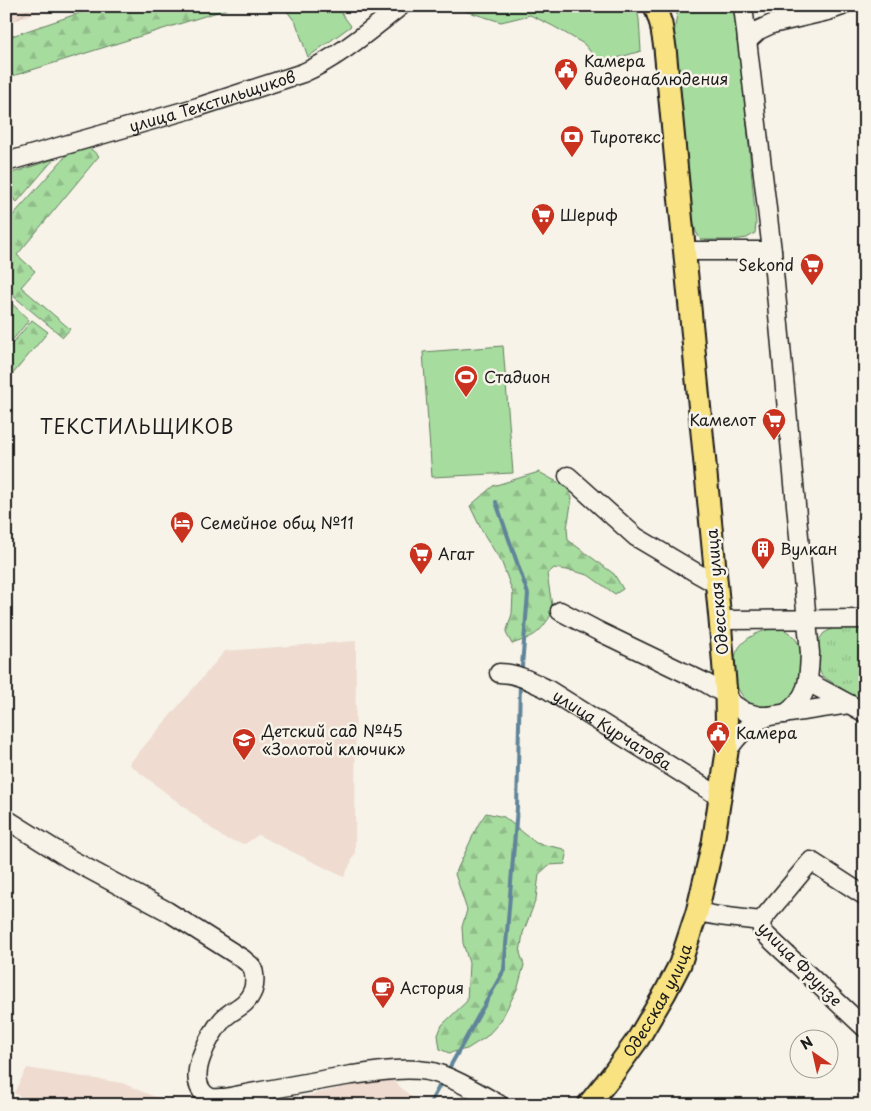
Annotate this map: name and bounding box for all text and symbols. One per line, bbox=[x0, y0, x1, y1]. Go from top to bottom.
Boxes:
place label: Камера видеонаблюдения bbox=[584, 48, 728, 90]
public building icon: Камера видеонаблюдения bbox=[553, 57, 579, 91]
street label: улица Текстильщиков bbox=[126, 63, 298, 137]
bank icon: Тиротекс bbox=[559, 124, 585, 158]
place label: Тиротекс bbox=[590, 124, 661, 148]
supermarket icon: Шериф bbox=[530, 202, 556, 236]
place label: Шериф bbox=[560, 202, 618, 226]
place label: Sekond bbox=[738, 252, 794, 276]
supermarket icon: Sekond bbox=[799, 252, 825, 286]
sports icon: Стадион bbox=[453, 364, 479, 398]
place label: Стадион bbox=[484, 364, 551, 388]
place label: Камелот bbox=[689, 407, 756, 431]
supermarket icon: Камелот bbox=[761, 407, 787, 441]
district label: ТЕКСТИЛЬЩИКОВ bbox=[40, 412, 234, 440]
hotel icon: Семейное общ №11 bbox=[169, 510, 195, 544]
place label: Семейное общ №11 bbox=[200, 510, 354, 534]
street label: Одесская улица bbox=[699, 528, 733, 656]
building icon: Вулкан bbox=[750, 536, 776, 570]
place label: Вулкан bbox=[780, 536, 838, 560]
supermarket icon: Агат bbox=[408, 541, 434, 575]
place label: Агат bbox=[438, 541, 475, 565]
street label: улица Курчатова bbox=[549, 683, 677, 775]
place label: Детский сад №45 «Золотой ключик» bbox=[261, 718, 406, 760]
public building icon: Камера bbox=[705, 720, 731, 754]
place label: Камера bbox=[736, 720, 797, 744]
school or university icon: Детский сад №45 «Золотой ключик» bbox=[231, 727, 257, 761]
street label: улица Фрунзе bbox=[753, 916, 848, 1011]
street label: Одесская улица bbox=[616, 941, 697, 1062]
cafe icon: Астория bbox=[370, 975, 396, 1009]
place label: Астория bbox=[400, 975, 464, 999]
north arrow bbox=[788, 1028, 838, 1078]
text: N bbox=[796, 1031, 817, 1055]

